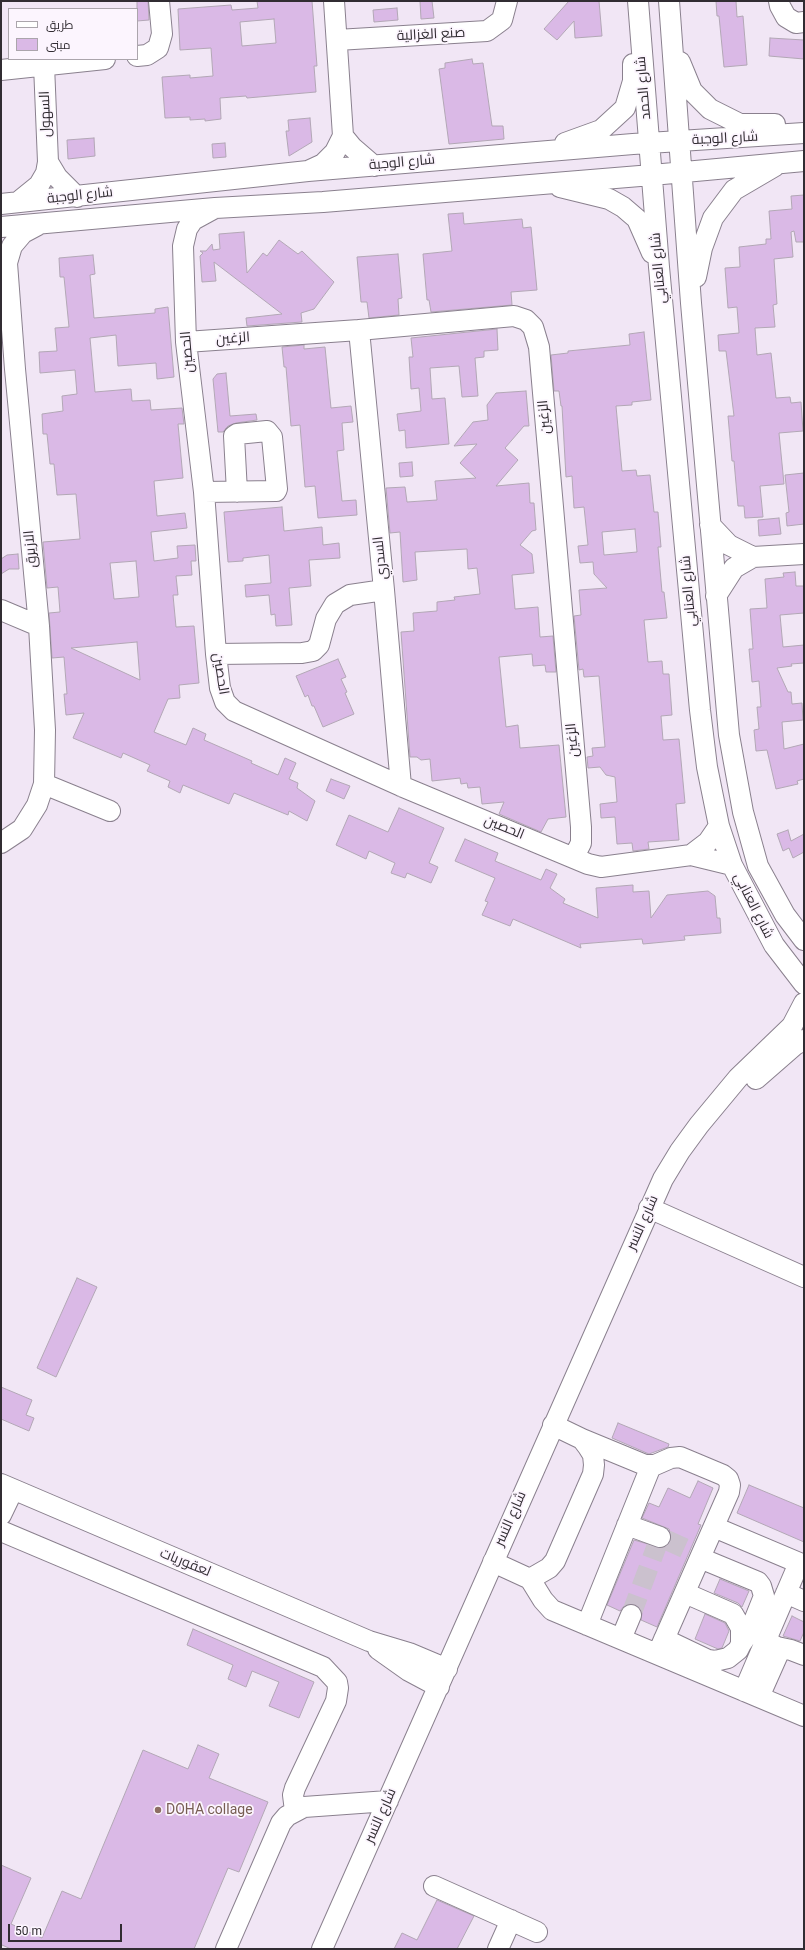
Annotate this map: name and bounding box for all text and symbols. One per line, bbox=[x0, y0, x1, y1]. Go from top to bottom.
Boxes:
legend bbox=[8, 8, 138, 60]
text: طريق bbox=[46, 18, 73, 32]
street label: صنع الغزالية bbox=[396, 25, 466, 45]
text: مبنى bbox=[46, 38, 71, 52]
street label: شارع الحمد bbox=[633, 56, 655, 120]
street label: السهول bbox=[37, 91, 55, 137]
street label: شارع الوجبة bbox=[691, 129, 759, 149]
street label: شارع الوجبة bbox=[368, 152, 436, 174]
street label: شارع الوجبة bbox=[46, 184, 114, 208]
street label: شارع العنابي bbox=[648, 232, 670, 304]
street label: الزغين bbox=[215, 329, 251, 349]
street label: الحصين bbox=[178, 330, 198, 374]
street label: الزغين bbox=[535, 399, 555, 435]
street label: الازيرق bbox=[21, 530, 41, 568]
street label: السدري bbox=[370, 536, 392, 580]
street label: شارع العنابي bbox=[678, 555, 700, 627]
street label: الحصين bbox=[208, 652, 232, 696]
street label: الزغين bbox=[563, 722, 583, 758]
street label: الحصين bbox=[481, 812, 527, 844]
street label: شارع العنابي bbox=[729, 870, 777, 942]
street label: شارع النسر bbox=[623, 1193, 663, 1253]
street label: شارع النسر bbox=[491, 1489, 531, 1549]
street label: لعقوريات bbox=[157, 1545, 213, 1581]
street label: شارع النسر bbox=[361, 1786, 401, 1846]
place label: DOHA collage bbox=[166, 1802, 253, 1818]
marker: DOHA collage bbox=[153, 1805, 163, 1815]
scale bar bbox=[10, 1916, 124, 1942]
text: 50 m bbox=[15, 1924, 42, 1938]

